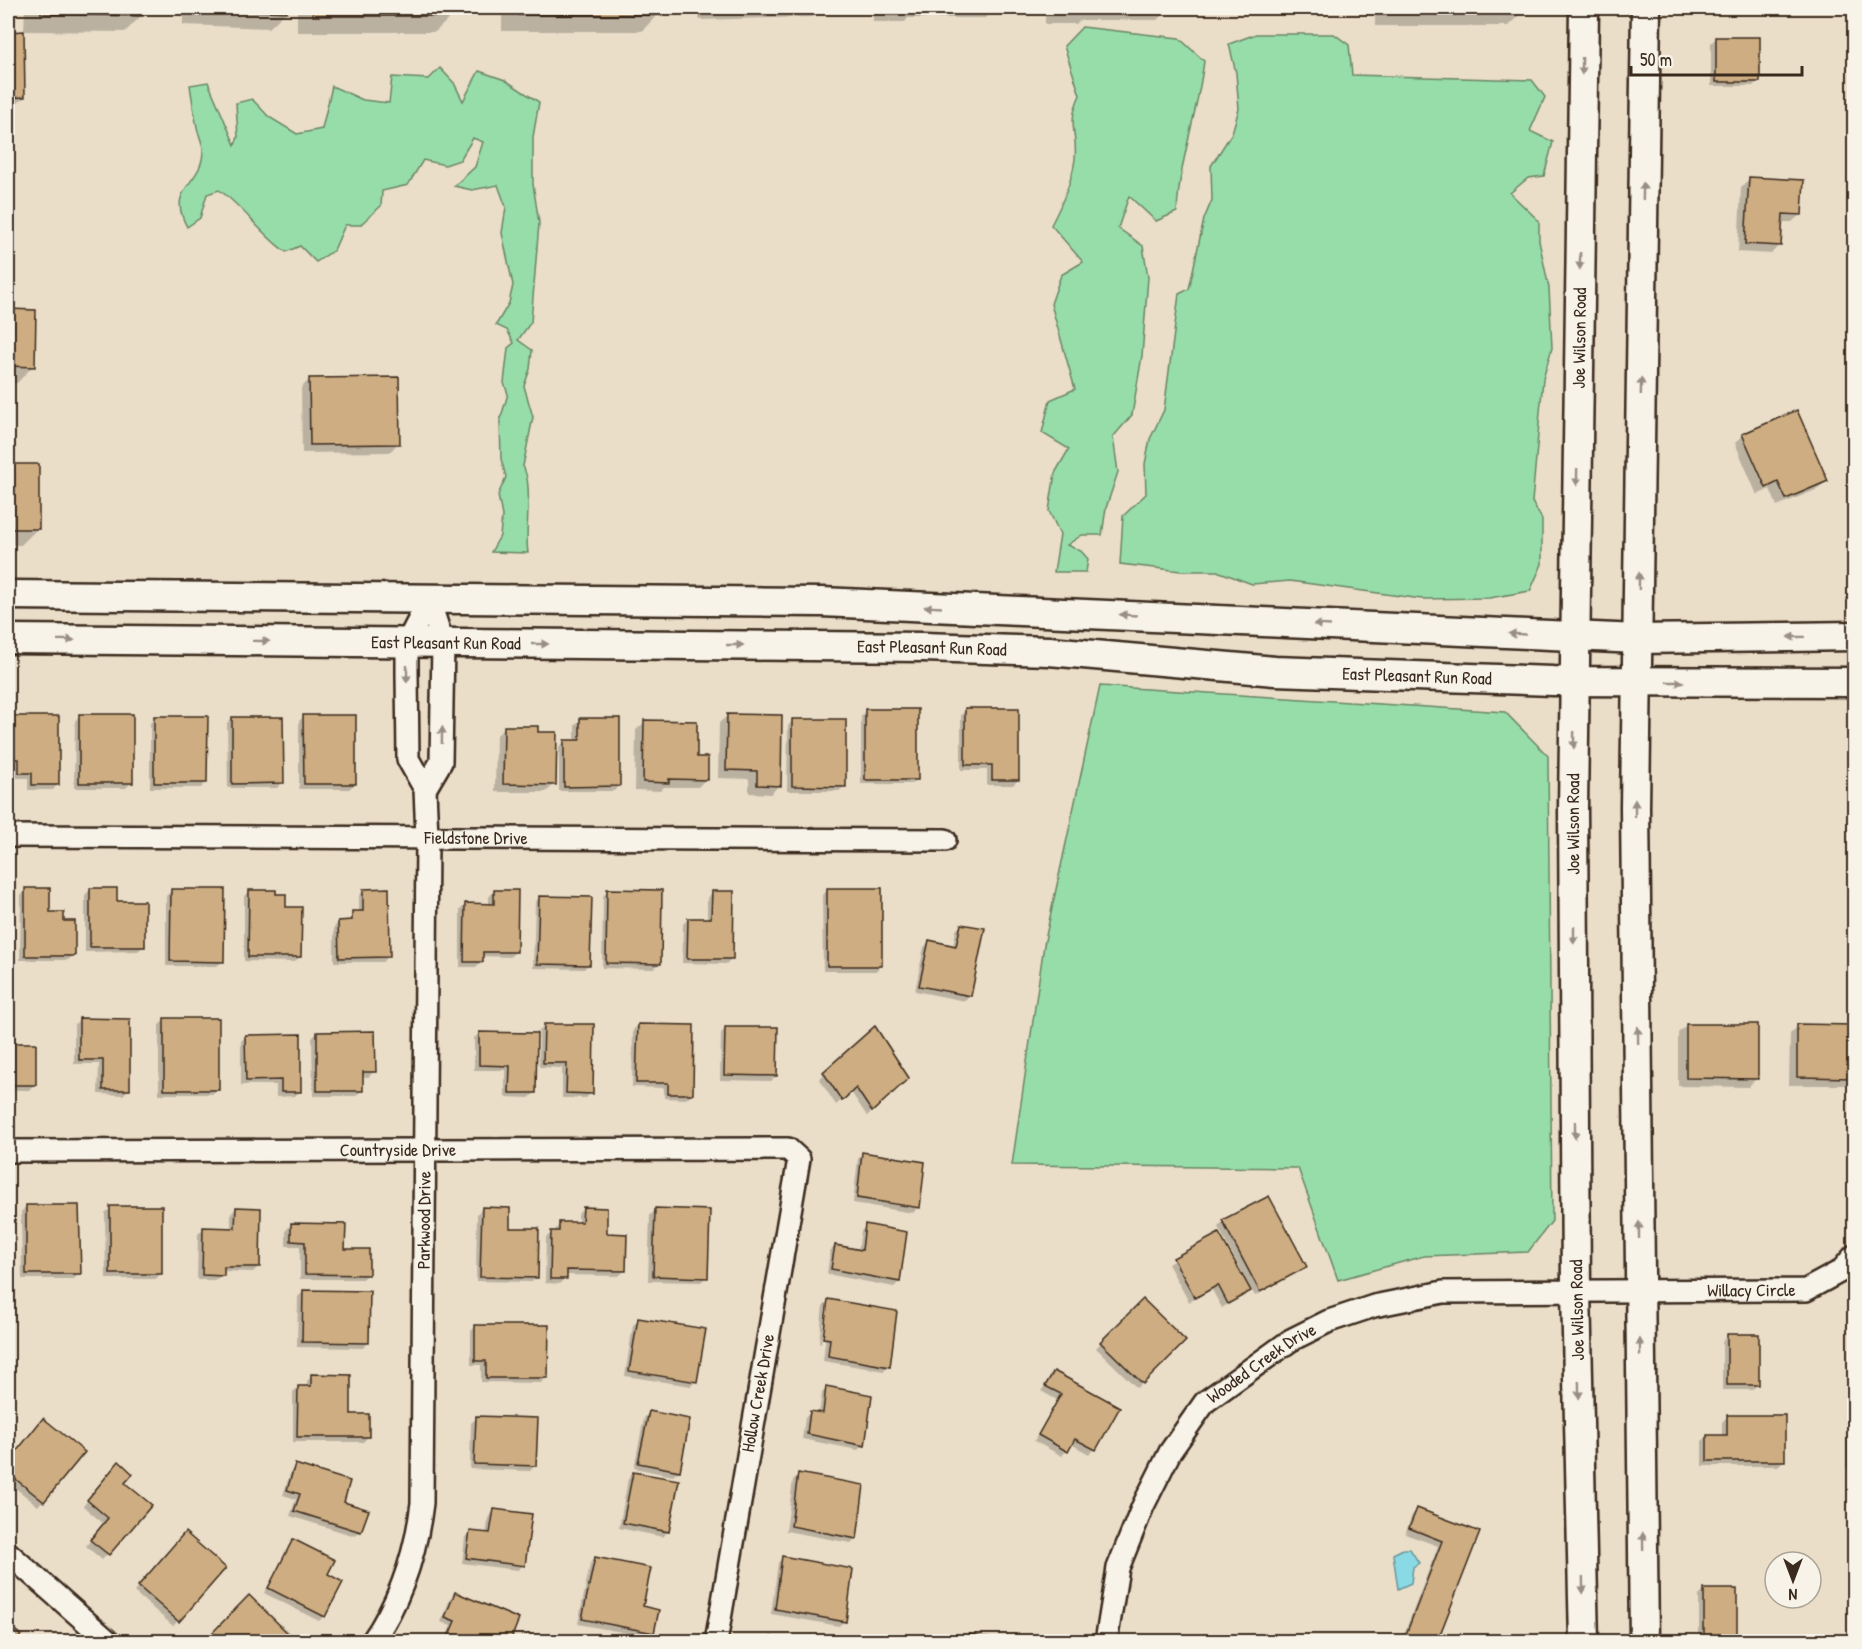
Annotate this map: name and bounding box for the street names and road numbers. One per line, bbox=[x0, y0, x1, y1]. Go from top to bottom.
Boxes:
street label: Joe Wilson Road bbox=[1566, 287, 1592, 389]
street label: East Pleasant Run Road bbox=[371, 629, 521, 655]
street label: East Pleasant Run Road bbox=[857, 633, 1007, 662]
street label: East Pleasant Run Road bbox=[1342, 660, 1492, 691]
street label: Joe Wilson Road bbox=[1560, 773, 1585, 875]
street label: Fieldstone Drive bbox=[423, 825, 528, 850]
street label: Countryside Drive bbox=[340, 1137, 456, 1162]
street label: Parkwood Drive bbox=[411, 1171, 436, 1269]
street label: Joe Wilson Road bbox=[1563, 1259, 1590, 1361]
street label: Willacy Circle bbox=[1707, 1277, 1796, 1303]
street label: Wooded Creek Drive bbox=[1201, 1316, 1320, 1409]
street label: Hollow Creek Drive bbox=[735, 1332, 780, 1454]

